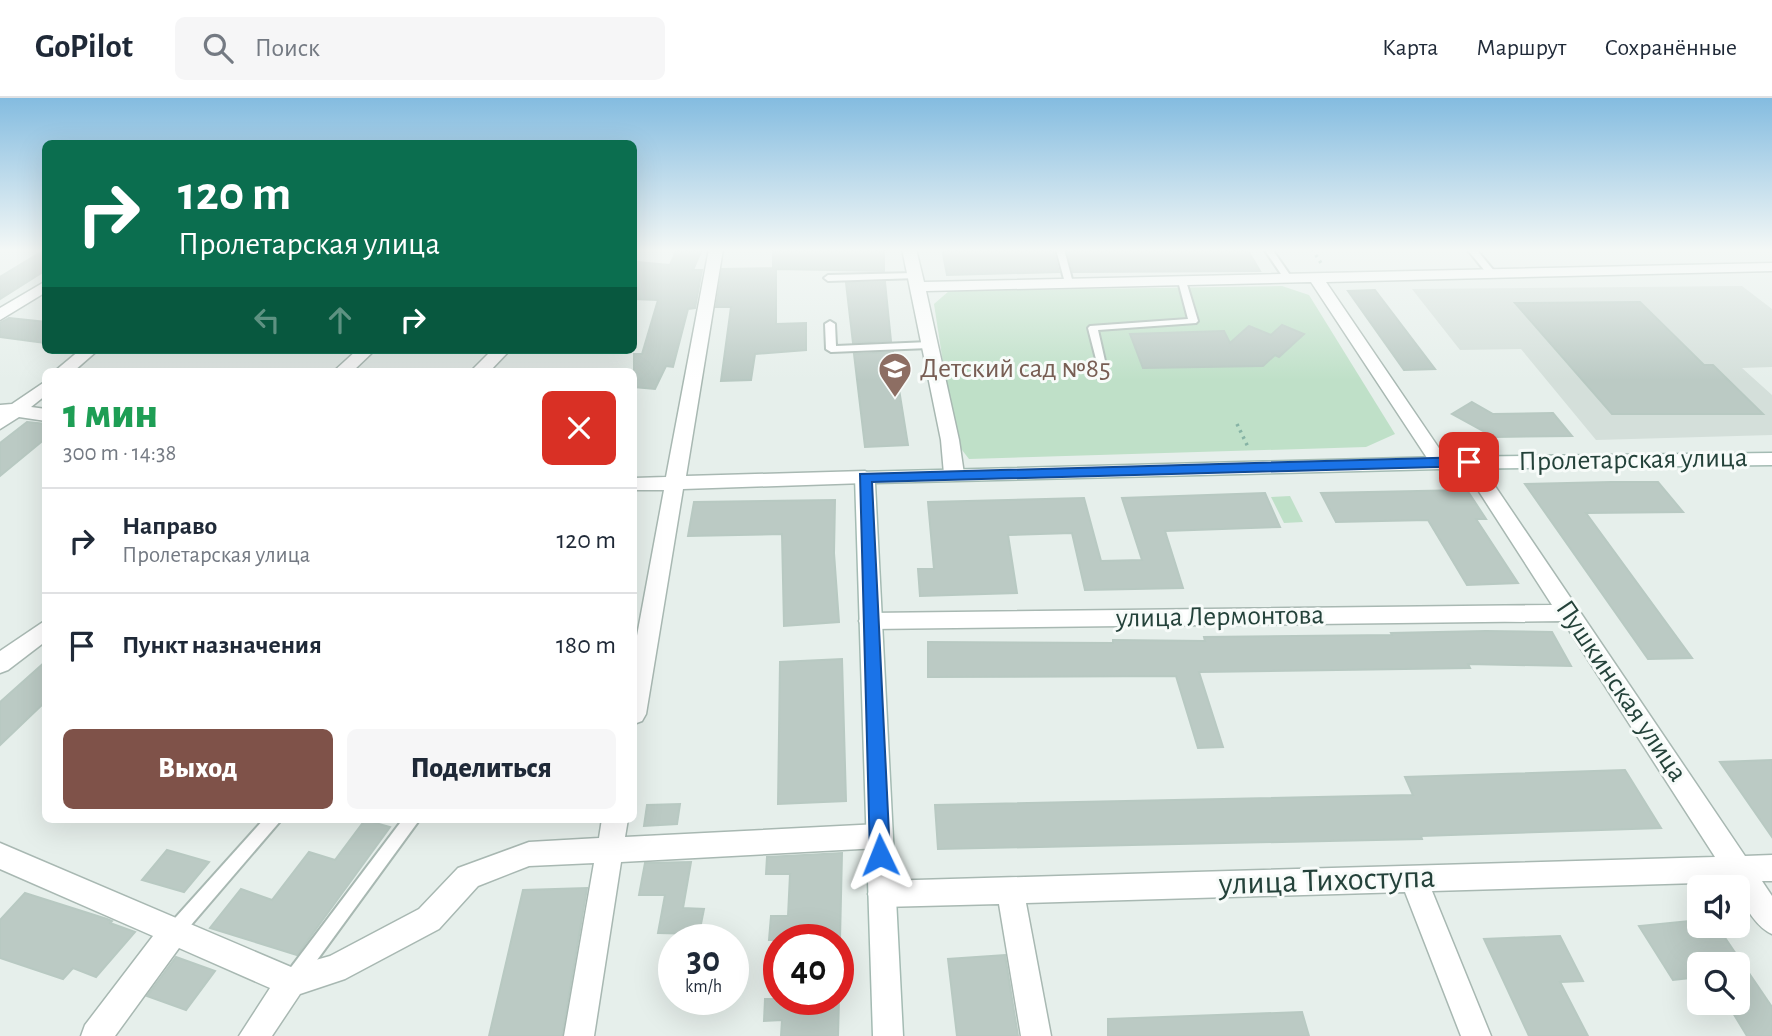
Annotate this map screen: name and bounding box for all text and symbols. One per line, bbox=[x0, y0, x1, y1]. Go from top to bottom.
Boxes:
search box bbox=[175, 17, 665, 80]
icon: search bbox=[199, 29, 237, 67]
text: GoPilot bbox=[35, 31, 133, 64]
text: Поиск bbox=[255, 35, 320, 61]
text: Карта bbox=[1382, 36, 1438, 60]
text: Маршрут bbox=[1476, 36, 1566, 60]
text: Сохранённые bbox=[1604, 36, 1737, 60]
icon: right bbox=[63, 168, 154, 259]
text: 120 m bbox=[178, 170, 291, 219]
text: Пролетарская улица bbox=[178, 228, 440, 260]
icon: left bbox=[248, 301, 286, 339]
icon: ahead bbox=[321, 301, 359, 339]
icon: right bbox=[394, 301, 432, 339]
school or university icon: Детский сад №85 bbox=[876, 350, 914, 399]
place label: Детский сад №85 bbox=[920, 355, 1111, 383]
button: close bbox=[542, 391, 616, 465]
text: 1 мин bbox=[63, 393, 158, 435]
pin bbox=[1439, 432, 1499, 492]
text: 300 m · 14:38 bbox=[63, 442, 176, 465]
icon: arrive bbox=[1450, 443, 1488, 481]
street label: Пролетарская улица bbox=[1518, 444, 1748, 476]
text: Направо bbox=[122, 513, 217, 539]
icon: right bbox=[63, 522, 101, 560]
text: 120 m bbox=[556, 527, 616, 553]
text: Пролетарская улица bbox=[122, 544, 310, 567]
street label: Пушкинская улица bbox=[1550, 595, 1692, 787]
street label: улица Лермонтова bbox=[1115, 601, 1325, 633]
icon: arrive bbox=[63, 627, 101, 665]
text: Пункт назначения bbox=[122, 632, 322, 658]
text: 180 m bbox=[556, 632, 616, 658]
button: Выход bbox=[63, 729, 333, 809]
button: Поделиться bbox=[347, 729, 616, 809]
position arrow bbox=[843, 818, 917, 892]
street label: улица Тихоступа bbox=[1217, 861, 1436, 901]
map controls bbox=[1687, 875, 1750, 1015]
button: sound bbox=[1687, 875, 1750, 938]
speed limit sign: 40 bbox=[763, 924, 854, 1015]
text: 30 bbox=[687, 943, 720, 978]
button: search bbox=[1687, 952, 1750, 1015]
text: km/h bbox=[685, 978, 722, 996]

